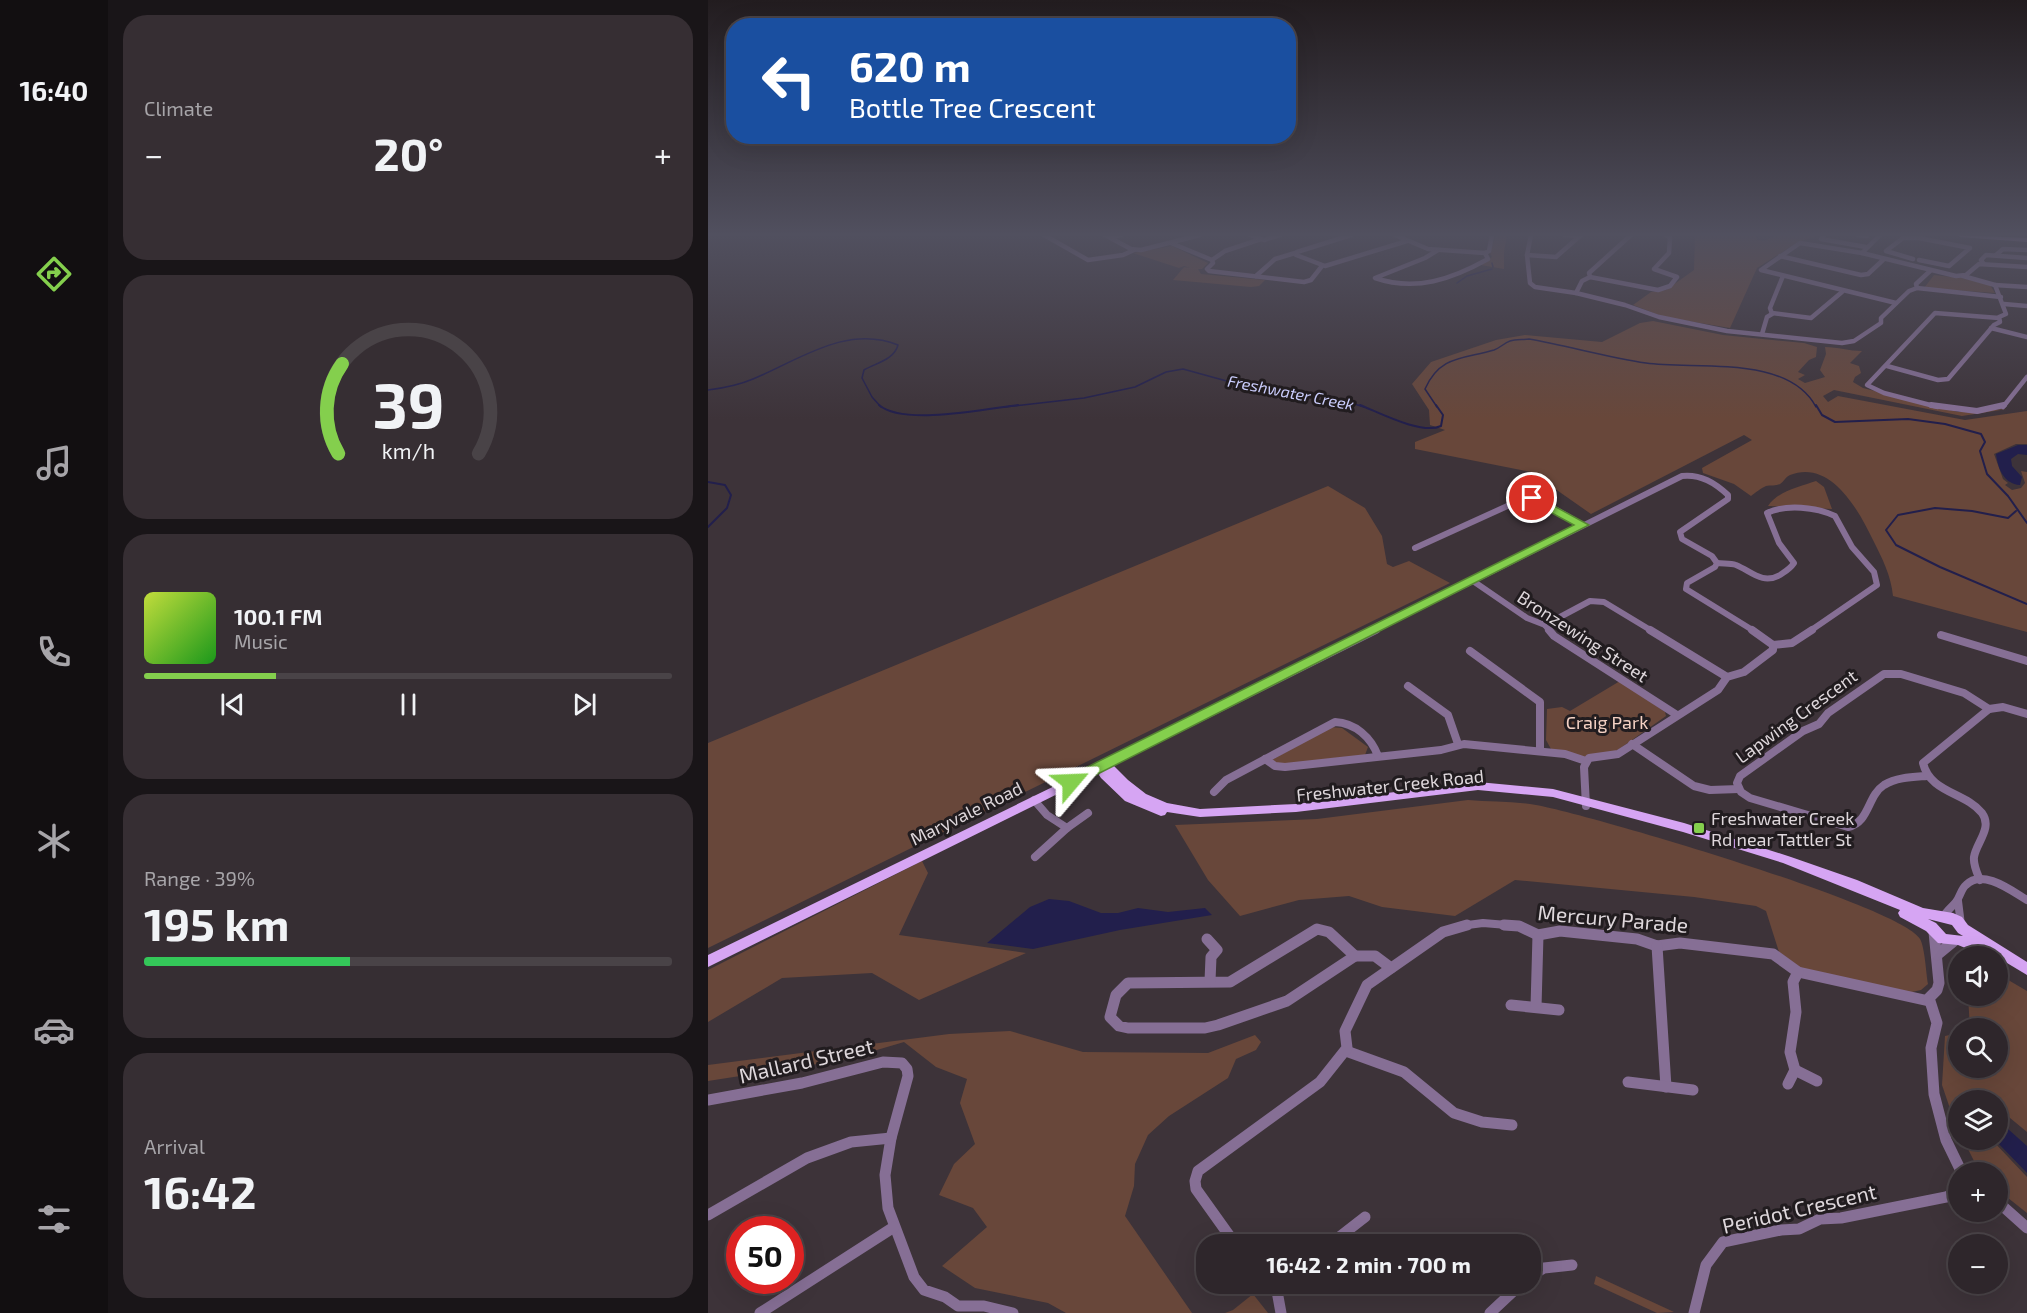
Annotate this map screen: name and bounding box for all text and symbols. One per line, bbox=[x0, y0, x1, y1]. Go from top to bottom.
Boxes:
text: 620 m bbox=[849, 40, 971, 90]
icon: left bbox=[750, 42, 828, 120]
text: 16:40 bbox=[20, 74, 88, 106]
text: Bottle Tree Crescent bbox=[849, 91, 1096, 123]
text: Climate bbox=[144, 96, 213, 120]
text: 20° bbox=[374, 126, 444, 180]
text: − bbox=[144, 134, 163, 174]
text: + bbox=[654, 134, 672, 174]
icon: directions bbox=[33, 253, 75, 295]
text: 39 bbox=[372, 366, 444, 441]
water label: Freshwater Creek bbox=[1226, 370, 1356, 414]
text: km/h bbox=[381, 438, 435, 463]
icon: music bbox=[33, 442, 75, 484]
pin bbox=[1506, 472, 1557, 523]
icon: arrive bbox=[1515, 481, 1548, 514]
street label: Bronzewing Street bbox=[1513, 586, 1653, 687]
text: 100.1 FM bbox=[234, 603, 322, 629]
text: Music bbox=[234, 629, 288, 653]
icon: phone bbox=[33, 631, 75, 673]
street label: Lapwing Crescent bbox=[1731, 664, 1861, 768]
icon: previous bbox=[216, 688, 249, 721]
icon: pause bbox=[392, 688, 425, 721]
icon: next bbox=[568, 688, 601, 721]
park label: Craig Park bbox=[1566, 711, 1648, 733]
position arrow bbox=[1039, 750, 1103, 814]
street label: Freshwater Creek Road bbox=[1295, 764, 1485, 806]
street label: Maryvale Road bbox=[906, 776, 1026, 850]
place label: Freshwater Creek Rd near Tattler St bbox=[1711, 807, 1854, 850]
icon: climate bbox=[33, 820, 75, 862]
marker: Freshwater Creek Rd near Tattler St bbox=[1692, 821, 1706, 835]
text: Range · 39% bbox=[144, 866, 255, 890]
text: 195 km bbox=[144, 896, 289, 950]
street label: Mercury Parade bbox=[1537, 899, 1689, 937]
map controls bbox=[1948, 946, 2008, 1294]
button: sound bbox=[1948, 946, 2008, 1006]
icon: car bbox=[33, 1009, 75, 1051]
button: search bbox=[1948, 1018, 2008, 1078]
street label: Mallard Street bbox=[736, 1032, 876, 1088]
button: layers bbox=[1948, 1090, 2008, 1150]
text: Arrival bbox=[144, 1134, 205, 1158]
button: + bbox=[1948, 1162, 2008, 1222]
text: 16:42 bbox=[144, 1164, 256, 1218]
street label: Peridot Crescent bbox=[1719, 1178, 1879, 1238]
icon: filters bbox=[33, 1198, 75, 1240]
speed limit sign: 50 bbox=[726, 1216, 804, 1294]
button: − bbox=[1948, 1234, 2008, 1294]
text: 16:42 · 2 min · 700 m bbox=[1266, 1251, 1471, 1277]

